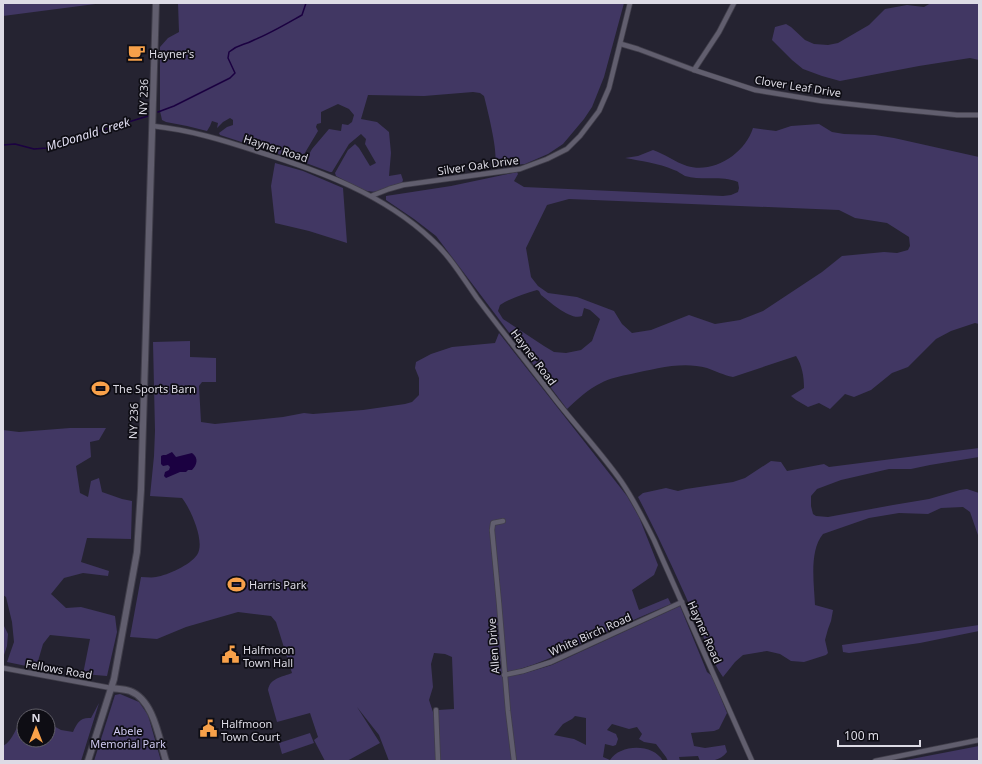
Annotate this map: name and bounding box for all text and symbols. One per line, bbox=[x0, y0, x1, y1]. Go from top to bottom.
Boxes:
cafe icon: Hayner's bbox=[126, 43, 146, 63]
place label: Hayner's bbox=[149, 46, 194, 61]
street label: Clover Leaf Drive bbox=[754, 72, 842, 100]
street label: NY 236 bbox=[135, 79, 151, 115]
water label: McDonald Creek bbox=[44, 113, 133, 155]
street label: Hayner Road bbox=[242, 131, 310, 165]
street label: Silver Oak Drive bbox=[437, 152, 519, 178]
street label: Hayner Road bbox=[508, 326, 560, 388]
sports icon: The Sports Barn bbox=[90, 378, 110, 398]
place label: The Sports Barn bbox=[113, 381, 196, 396]
street label: NY 236 bbox=[125, 403, 141, 439]
sports icon: Harris Park bbox=[226, 574, 246, 594]
place label: Harris Park bbox=[249, 577, 307, 592]
street label: Hayner Road bbox=[685, 598, 725, 666]
street label: White Birch Road bbox=[546, 609, 634, 659]
street label: Allen Drive bbox=[484, 618, 502, 674]
place label: Halfmoon Town Hall bbox=[243, 642, 294, 670]
public building icon: Halfmoon Town Hall bbox=[220, 645, 240, 665]
street label: Fellows Road bbox=[25, 656, 93, 682]
north arrow bbox=[16, 708, 56, 748]
text: N bbox=[32, 710, 40, 725]
place label: Halfmoon Town Court bbox=[221, 716, 280, 744]
public building icon: Halfmoon Town Court bbox=[198, 719, 218, 739]
scale bar bbox=[838, 722, 920, 748]
park label: Abele Memorial Park bbox=[90, 723, 166, 751]
text: 100 m bbox=[844, 727, 879, 744]

